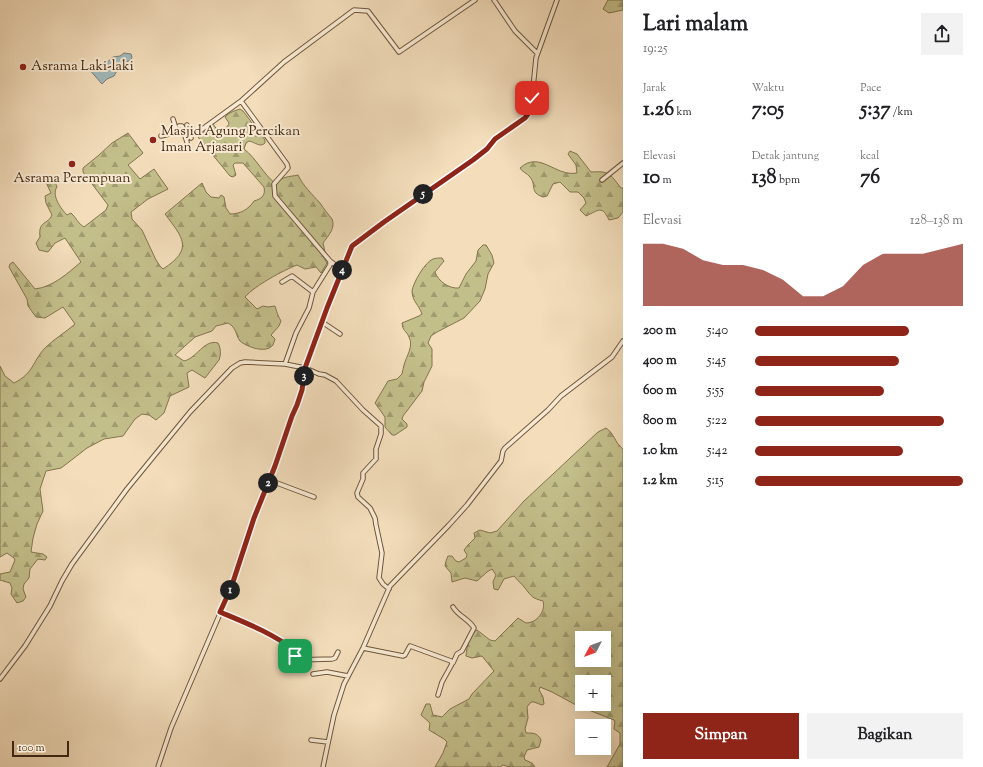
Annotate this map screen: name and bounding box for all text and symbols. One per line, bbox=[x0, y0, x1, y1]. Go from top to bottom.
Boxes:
text: Lari malam bbox=[643, 9, 748, 41]
button: share bbox=[921, 13, 963, 55]
text: 19:25 bbox=[643, 40, 668, 58]
place label: Asrama Laki-laki bbox=[31, 57, 134, 77]
marker: Asrama Laki-laki bbox=[18, 62, 28, 72]
text: Jarak bbox=[643, 80, 666, 96]
text: Waktu bbox=[752, 80, 784, 96]
text: Pace bbox=[860, 80, 881, 96]
pin bbox=[515, 81, 549, 115]
icon: check bbox=[521, 87, 543, 109]
text: 1.26 bbox=[643, 96, 674, 125]
text: 7:05 bbox=[752, 96, 784, 125]
text: 5:37 bbox=[860, 96, 890, 125]
text: km bbox=[674, 104, 692, 120]
text: /km bbox=[890, 104, 913, 120]
place label: Masjid Agung Percikan Iman Arjasari bbox=[161, 122, 300, 158]
marker: Masjid Agung Percikan Iman Arjasari bbox=[148, 135, 158, 145]
text: Elevasi bbox=[643, 148, 676, 164]
text: Detak jantung bbox=[752, 148, 819, 164]
text: kcal bbox=[860, 148, 879, 164]
marker: Asrama Perempuan bbox=[67, 159, 77, 169]
text: 10 bbox=[643, 164, 660, 193]
text: 138 bbox=[752, 164, 777, 193]
text: 76 bbox=[860, 164, 880, 193]
place label: Asrama Perempuan bbox=[13, 169, 131, 189]
text: m bbox=[660, 172, 672, 188]
text: bpm bbox=[777, 172, 800, 188]
pin: 5 bbox=[413, 184, 433, 204]
text: 5 bbox=[421, 186, 425, 202]
text: Elevasi bbox=[643, 212, 682, 230]
text: 128–138 m bbox=[910, 212, 963, 230]
pin: 4 bbox=[332, 260, 352, 280]
text: 4 bbox=[339, 262, 345, 278]
text: 200 m bbox=[643, 322, 676, 340]
text: 5:40 bbox=[707, 322, 728, 340]
text: 400 m bbox=[643, 352, 677, 370]
text: 5:45 bbox=[707, 352, 726, 370]
pin: 3 bbox=[294, 366, 314, 386]
text: 3 bbox=[302, 368, 306, 384]
text: 600 m bbox=[643, 382, 677, 400]
text: 5:55 bbox=[707, 382, 724, 400]
text: 800 m bbox=[643, 412, 677, 430]
text: 5:22 bbox=[707, 412, 727, 430]
text: 1.0 km bbox=[643, 442, 678, 460]
text: 5:42 bbox=[707, 442, 727, 460]
text: 1.2 km bbox=[643, 472, 677, 490]
text: 5:15 bbox=[707, 472, 724, 490]
pin: 2 bbox=[258, 473, 278, 493]
text: 2 bbox=[265, 475, 271, 491]
pin: 1 bbox=[220, 580, 240, 600]
text: 1 bbox=[228, 582, 232, 598]
north arrow bbox=[575, 631, 611, 667]
map controls bbox=[575, 631, 611, 755]
pin bbox=[278, 639, 312, 673]
icon: arrive bbox=[284, 645, 306, 667]
button: + bbox=[575, 675, 611, 711]
button: Simpan bbox=[643, 713, 799, 759]
button: Bagikan bbox=[807, 713, 963, 759]
button: − bbox=[575, 719, 611, 755]
scale bar bbox=[12, 739, 69, 758]
text: 100 m bbox=[18, 740, 45, 756]

